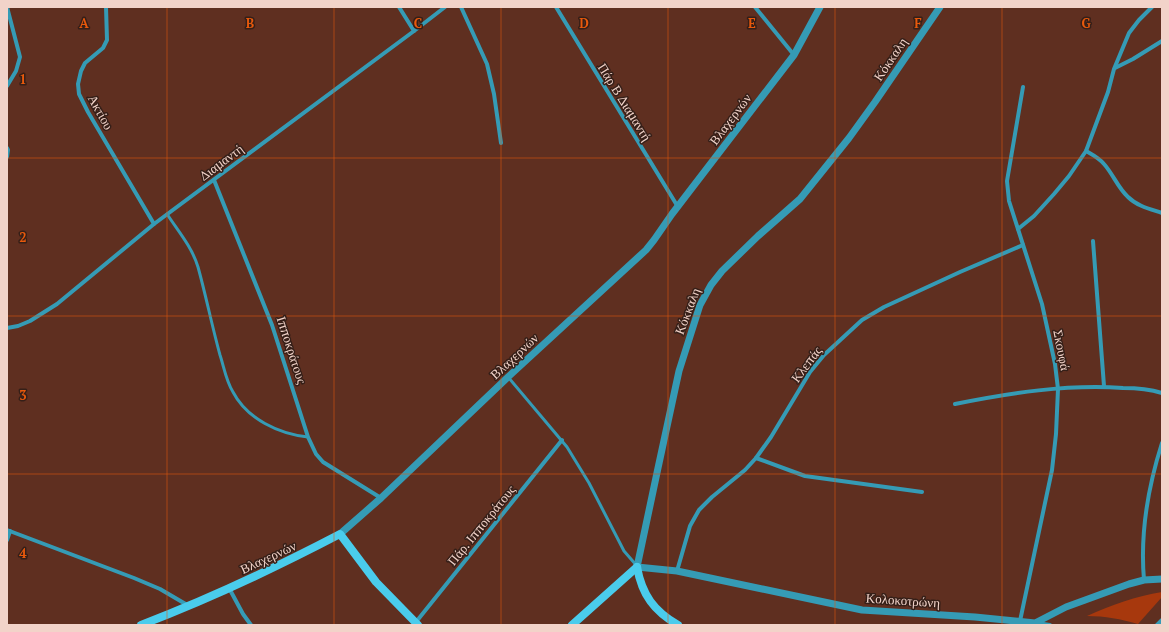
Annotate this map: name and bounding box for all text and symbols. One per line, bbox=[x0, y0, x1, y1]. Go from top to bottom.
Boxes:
text: A bbox=[79, 14, 89, 32]
text: B bbox=[246, 14, 254, 32]
text: C bbox=[414, 14, 422, 32]
text: D bbox=[579, 14, 589, 32]
text: E bbox=[748, 14, 756, 32]
text: F bbox=[914, 14, 922, 32]
text: G bbox=[1081, 14, 1091, 32]
street label: Κόκκαλη bbox=[869, 34, 911, 84]
street label: Πάρ Β Διαμαντή bbox=[594, 60, 656, 144]
text: 1 bbox=[19, 70, 27, 88]
street label: Βλαχερνών bbox=[705, 90, 755, 148]
street label: Ακτίου bbox=[84, 91, 118, 133]
street label: Διαμαντή bbox=[195, 139, 247, 185]
text: 2 bbox=[19, 228, 27, 246]
street label: Κόκκαλη bbox=[670, 285, 704, 337]
street label: Ιπποκράτους bbox=[273, 314, 312, 387]
street label: Σκουφά bbox=[1049, 328, 1075, 372]
street label: Βλαχερνών bbox=[486, 329, 542, 383]
street label: Κλεπάς bbox=[786, 341, 826, 386]
text: 3 bbox=[19, 386, 27, 404]
street label: Πάρ. Ιπποκράτους bbox=[443, 480, 520, 569]
street label: Βλαχερνών bbox=[237, 536, 299, 578]
text: 4 bbox=[19, 544, 27, 562]
street label: Κολοκοτρώνη bbox=[865, 588, 941, 612]

